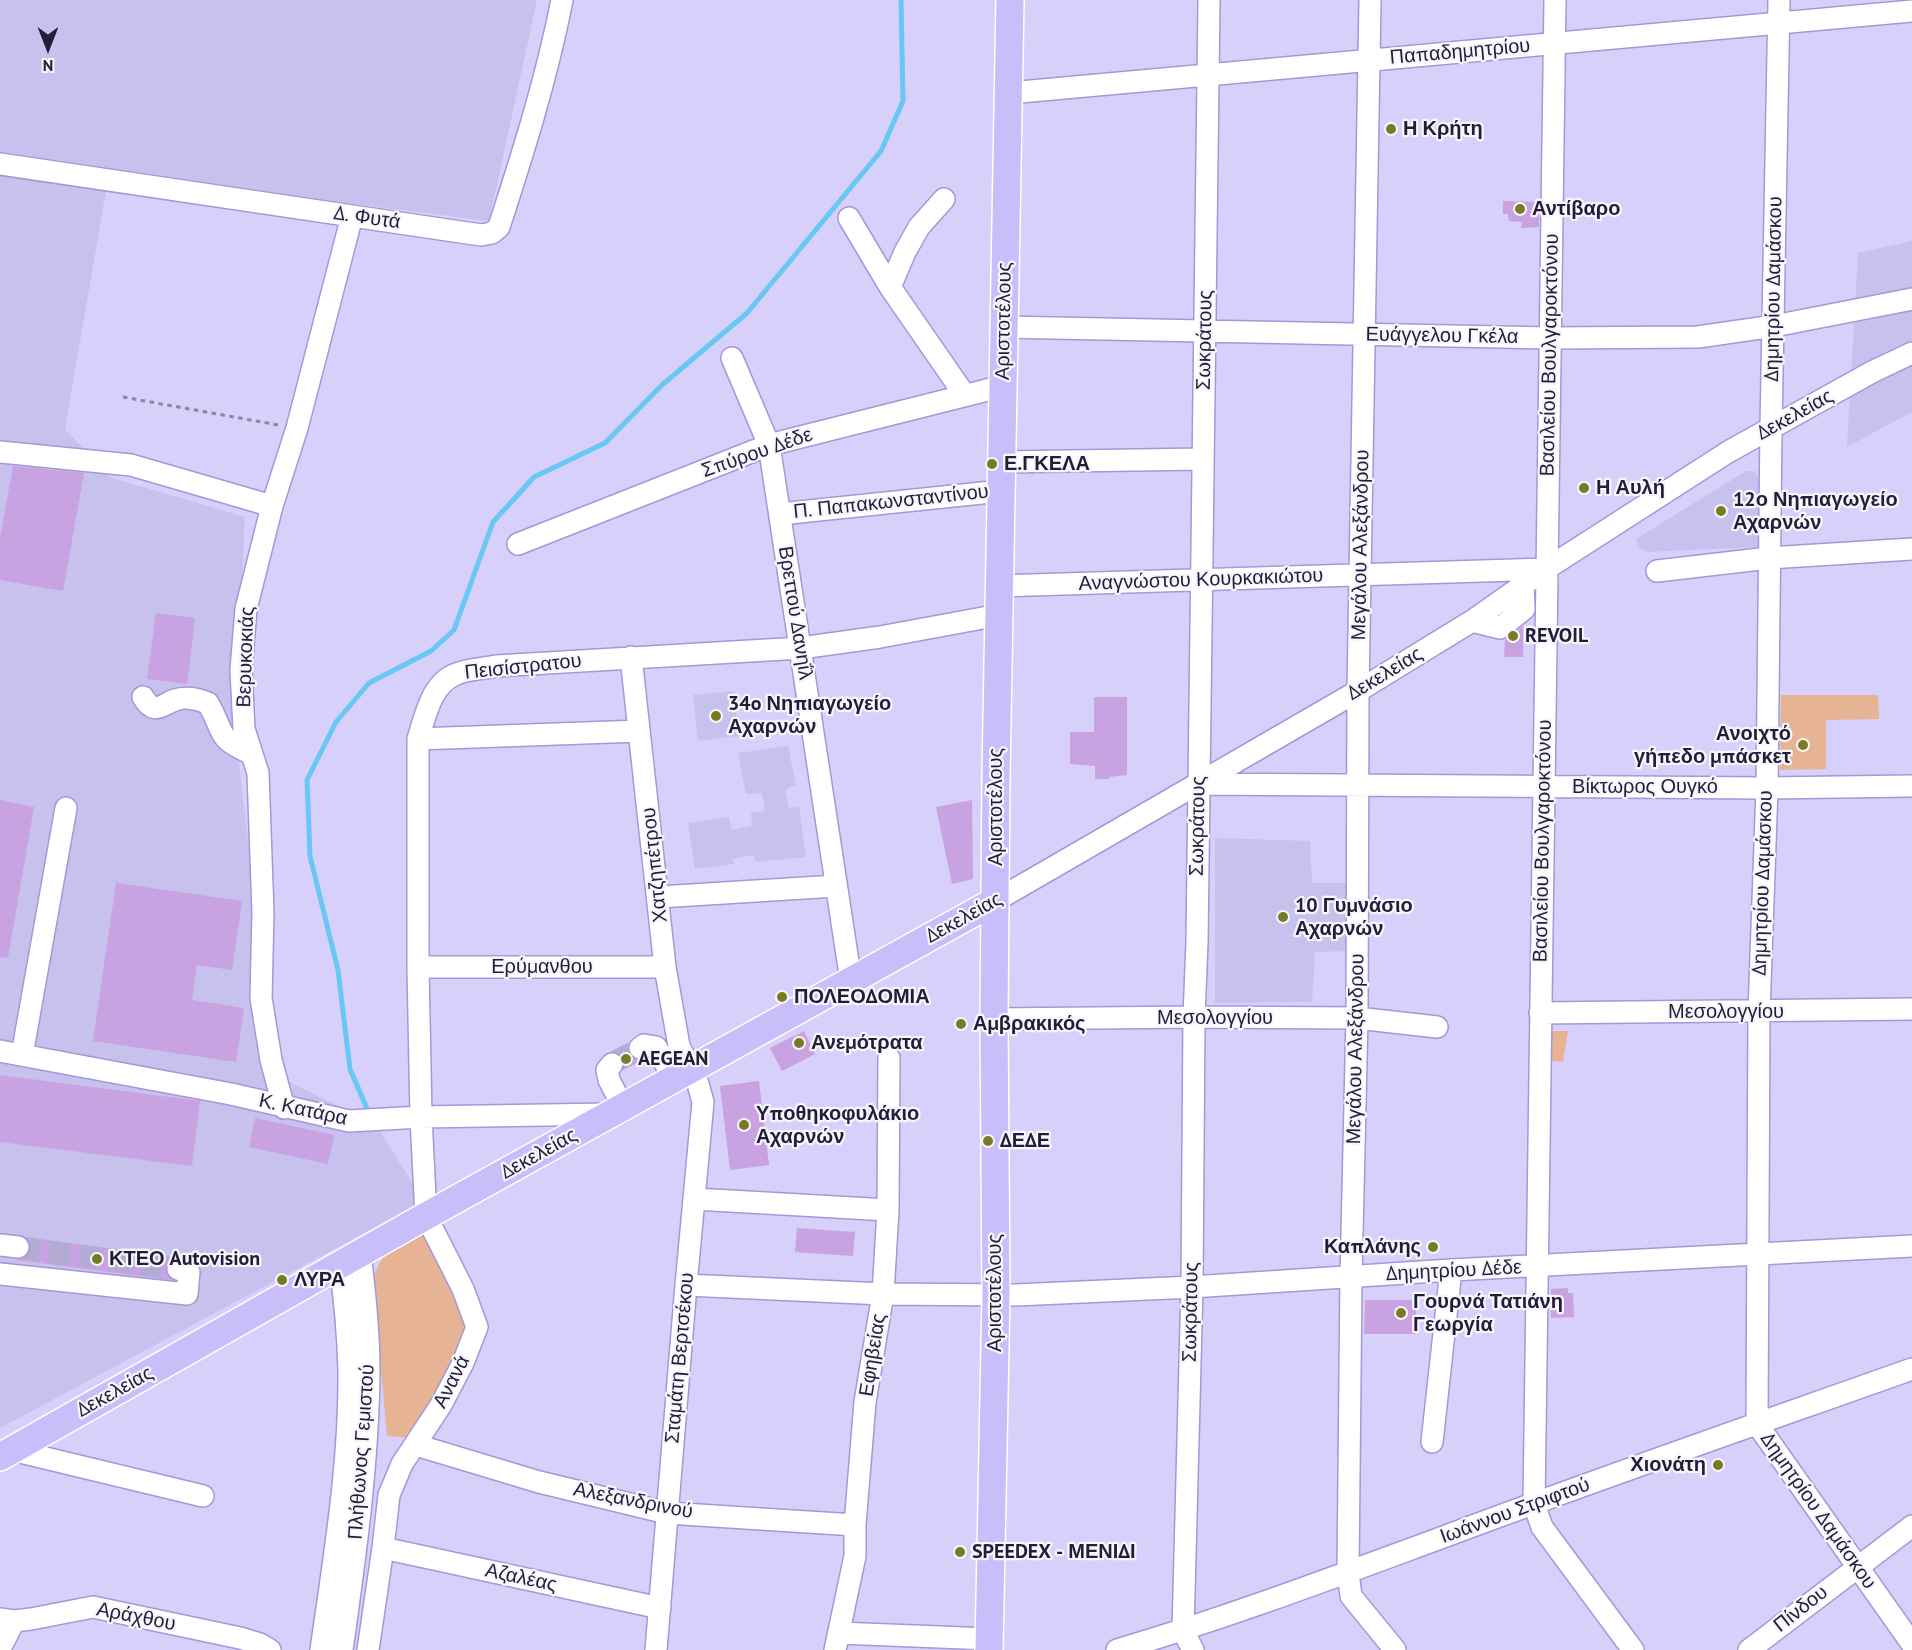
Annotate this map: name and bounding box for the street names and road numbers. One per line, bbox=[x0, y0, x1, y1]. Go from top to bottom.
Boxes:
street label: Παπαδημητρίου bbox=[1389, 34, 1531, 70]
street label: Δημητρίου Δαμάσκου bbox=[1760, 196, 1788, 382]
street label: Δ. Φυτά bbox=[332, 201, 402, 235]
street label: Βασιλείου Βουλγαροκτόνου bbox=[1536, 233, 1564, 477]
street label: Αριστοτέλους bbox=[991, 262, 1017, 380]
street label: Σωκράτους bbox=[1192, 290, 1218, 390]
street label: Ευάγγελου Γκέλα bbox=[1365, 323, 1519, 349]
street label: Δεκελείας bbox=[1753, 384, 1837, 446]
street label: Σπύρου Δέδε bbox=[698, 423, 816, 483]
street label: Μεγάλου Αλεξάνδρου bbox=[1347, 449, 1375, 641]
street label: Π. Παπακωνσταντίνου bbox=[792, 480, 990, 524]
street label: Βρεττού Δανηΐλ bbox=[773, 544, 817, 682]
street label: Αναγνώστου Κουρκακιώτου bbox=[1078, 564, 1324, 596]
street label: Βερυκοκιάς bbox=[232, 606, 260, 708]
street label: Δεκελείας bbox=[1343, 642, 1427, 706]
street label: Πεισίστρατου bbox=[463, 649, 583, 685]
street label: Βασιλείου Βουλγαροκτόνου bbox=[1529, 719, 1557, 963]
street label: Αριστοτέλους bbox=[984, 748, 1008, 866]
street label: Βίκτωρος Ουγκό bbox=[1572, 775, 1718, 799]
street label: Σωκράτους bbox=[1185, 776, 1211, 876]
street label: Δημητρίου Δαμάσκου bbox=[1748, 790, 1778, 976]
street label: Χατζηπέτρου bbox=[637, 806, 673, 924]
street label: Δεκελείας bbox=[922, 887, 1006, 949]
street label: Μεγάλου Αλεξάνδρου bbox=[1342, 953, 1370, 1145]
street label: Ερύμανθου bbox=[491, 955, 593, 979]
street label: Μεσολογγίου bbox=[1668, 1000, 1784, 1024]
street label: Μεσολογγίου bbox=[1157, 1006, 1273, 1030]
street label: Κ. Κατάρα bbox=[257, 1089, 349, 1131]
street label: Δεκελείας bbox=[497, 1123, 581, 1185]
street label: Αριστοτέλους bbox=[983, 1234, 1007, 1352]
street label: Δημητρίου Δέδε bbox=[1385, 1255, 1523, 1287]
street label: Σωκράτους bbox=[1178, 1262, 1204, 1362]
street label: Σταμάτη Βερτσέκου bbox=[661, 1271, 699, 1445]
street label: Εφηβείας bbox=[855, 1312, 891, 1398]
street label: Ανανά bbox=[429, 1352, 475, 1412]
street label: Δεκελείας bbox=[73, 1361, 157, 1423]
street label: Πλήθωνος Γεμιστού bbox=[344, 1363, 380, 1541]
street label: Δημητρίου Δαμάσκου bbox=[1755, 1428, 1881, 1594]
street label: Ιωάννου Στριφτού bbox=[1437, 1473, 1593, 1549]
street label: Αλεξανδρινού bbox=[571, 1478, 695, 1524]
street label: Αζαλέας bbox=[483, 1559, 559, 1597]
street label: Πίνδου bbox=[1769, 1580, 1833, 1638]
street label: Αράχθου bbox=[94, 1598, 178, 1636]

